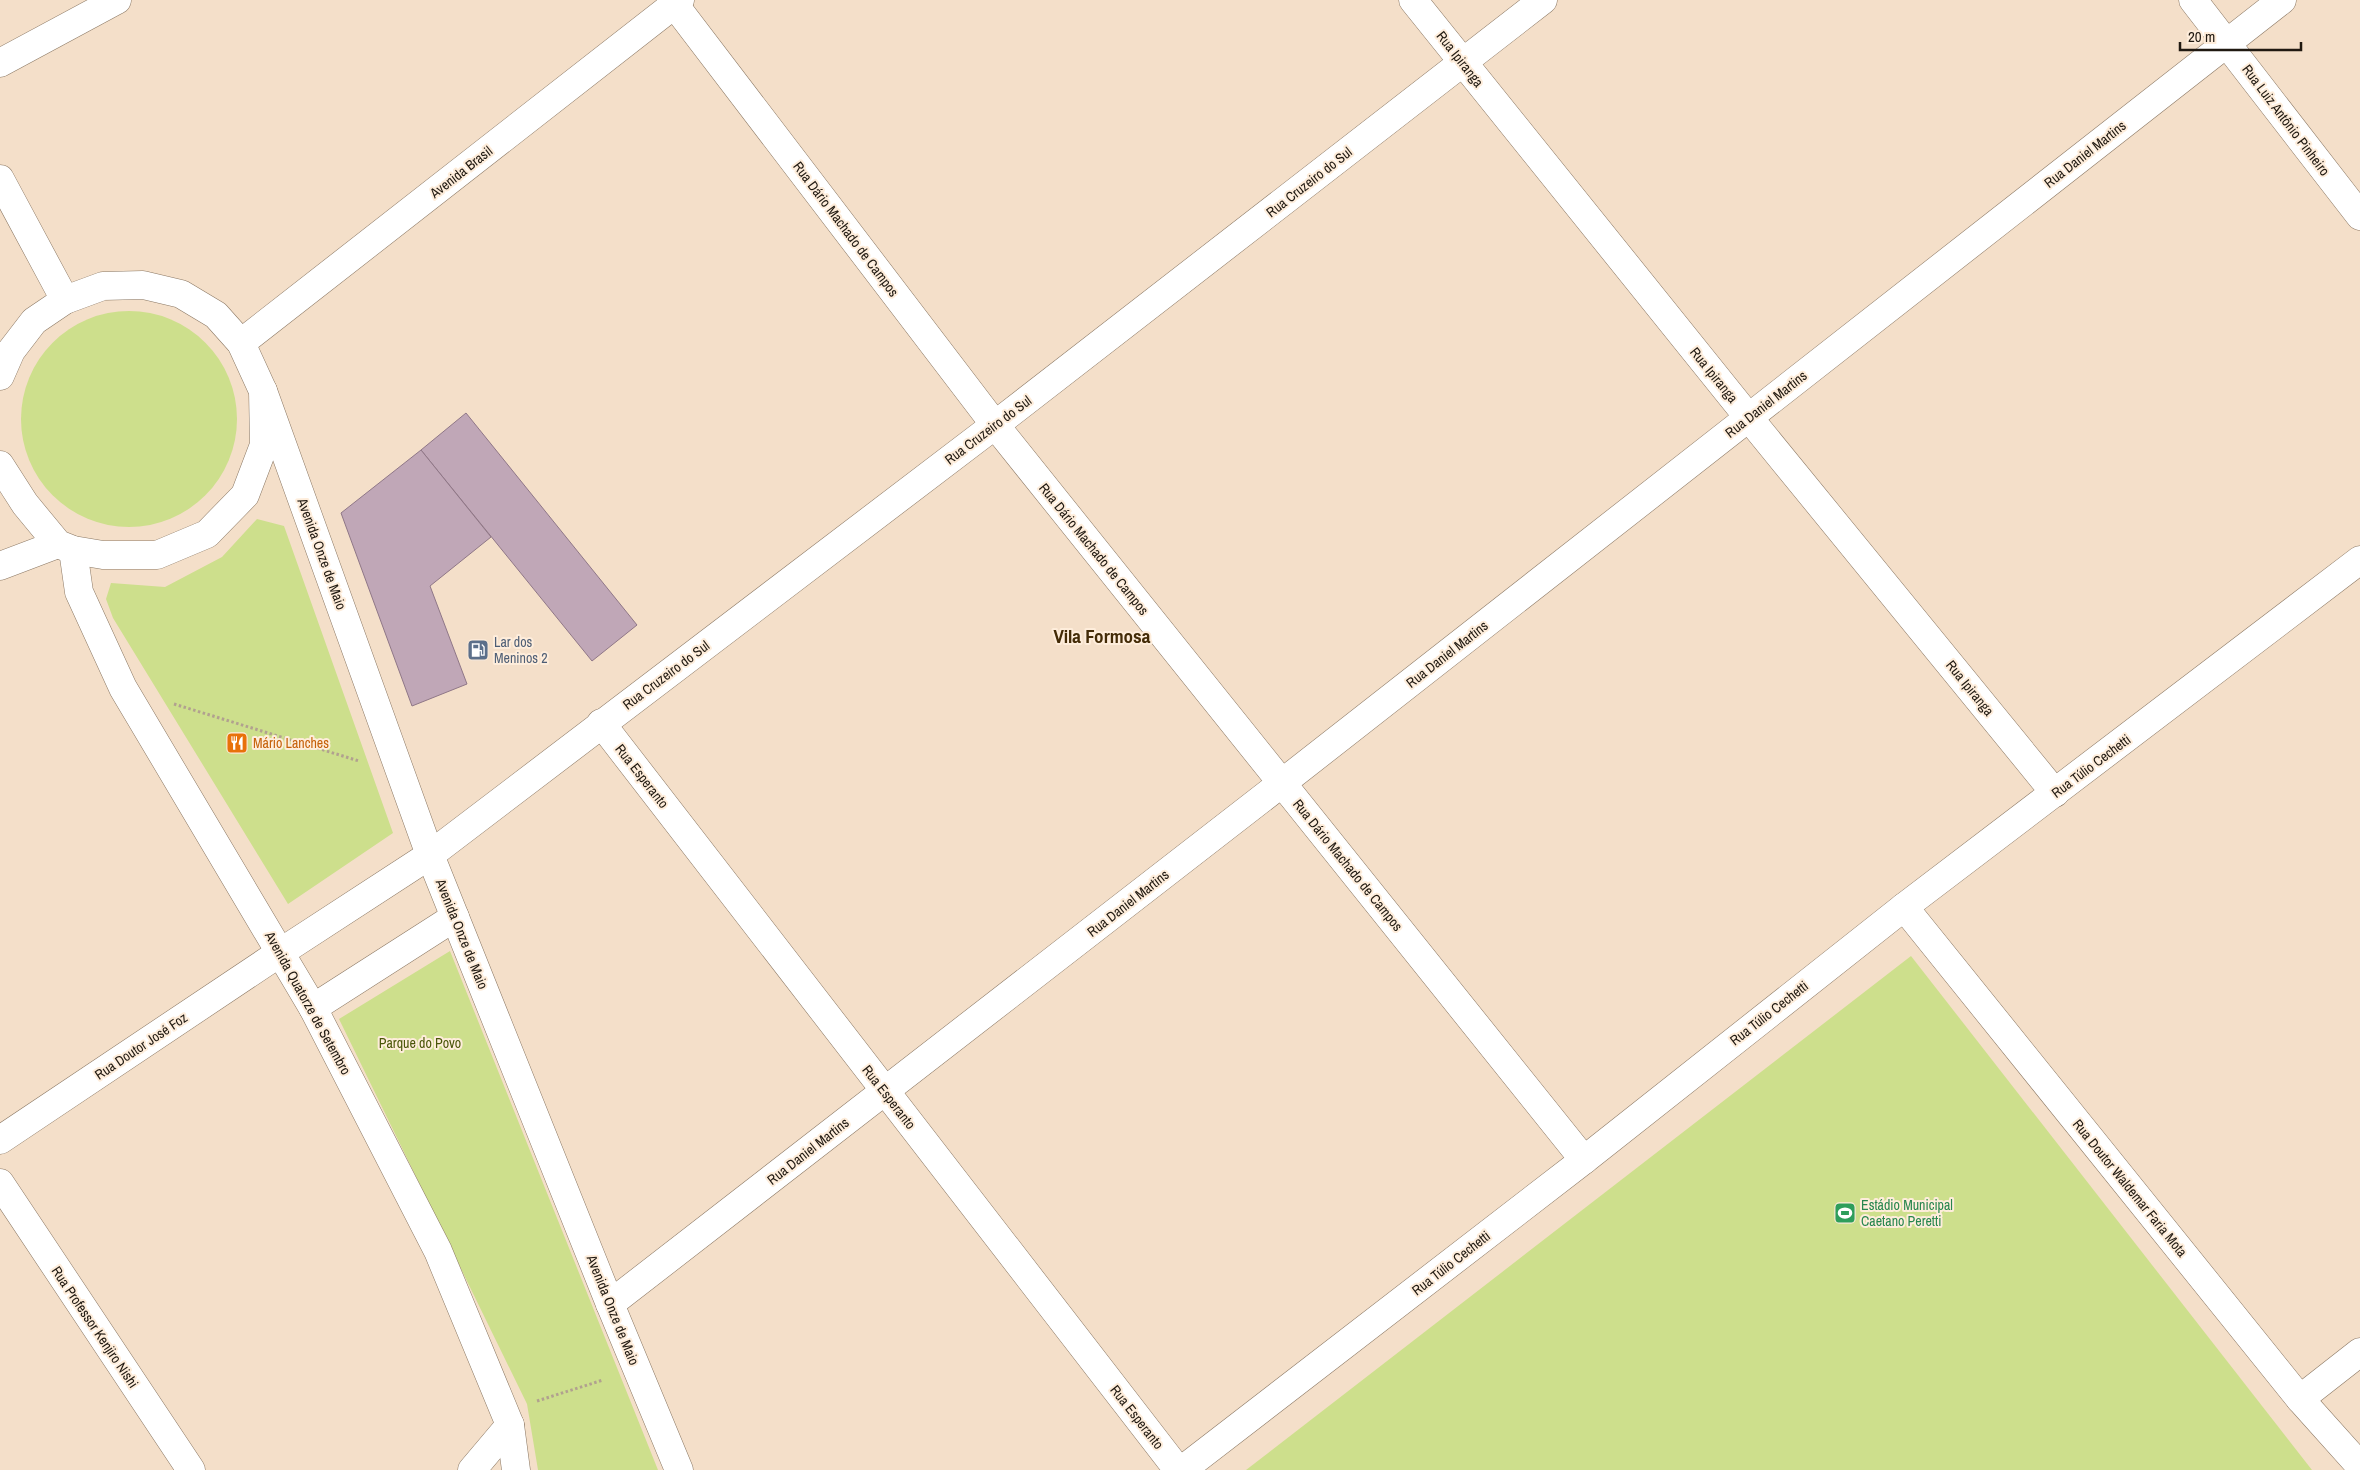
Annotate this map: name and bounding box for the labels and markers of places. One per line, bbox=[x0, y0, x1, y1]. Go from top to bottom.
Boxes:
place label: Lar dos Meninos 2 bbox=[494, 633, 548, 667]
fuel station icon: Lar dos Meninos 2 bbox=[466, 638, 490, 662]
restaurant icon: Mário Lanches bbox=[225, 731, 249, 755]
place label: Mário Lanches bbox=[253, 734, 329, 752]
place label: Estádio Municipal Caetano Peretti bbox=[1861, 1196, 1953, 1230]
sports icon: Estádio Municipal Caetano Peretti bbox=[1833, 1201, 1857, 1225]

